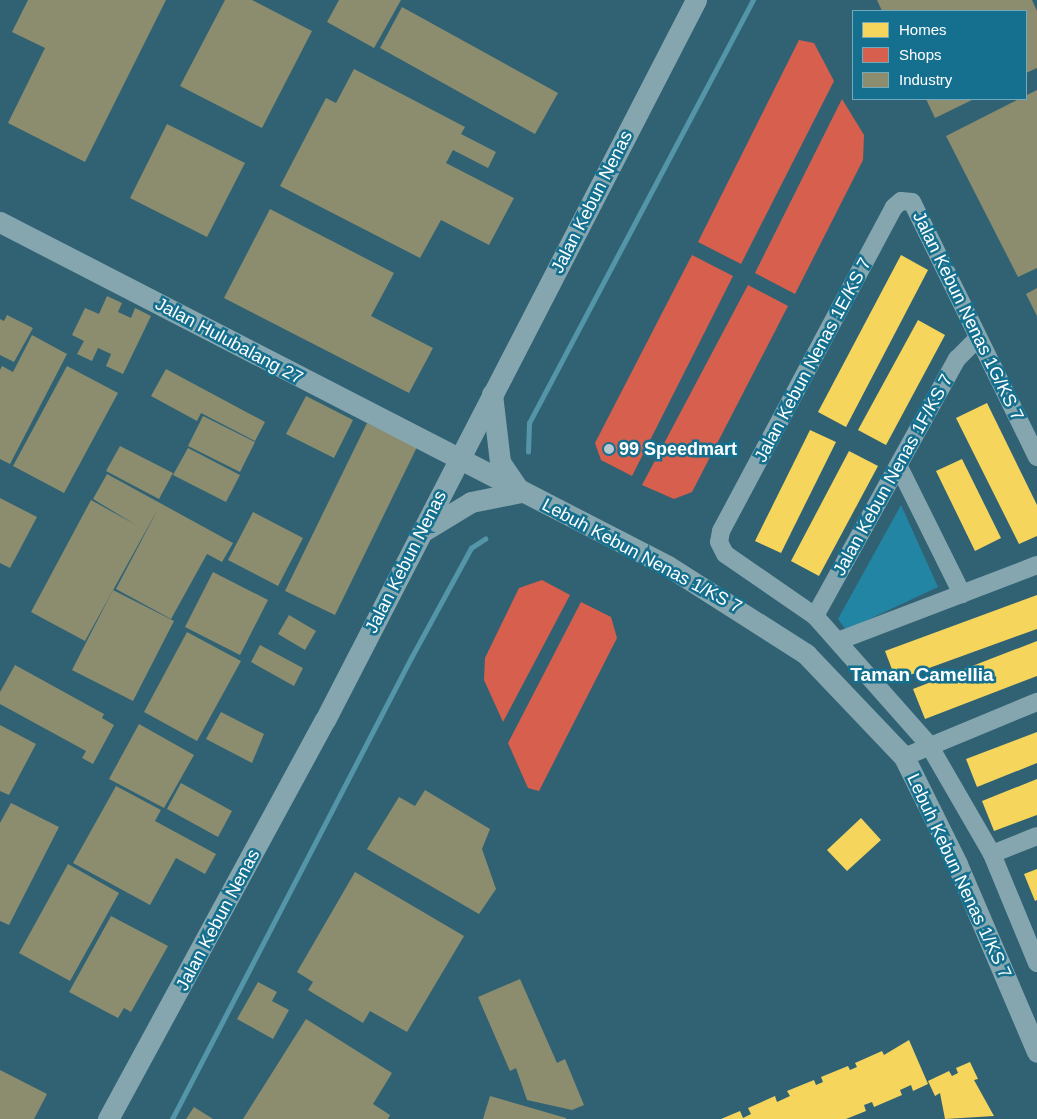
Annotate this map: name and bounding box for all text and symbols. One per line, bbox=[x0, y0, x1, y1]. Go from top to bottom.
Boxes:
legend bbox=[852, 10, 1027, 100]
text: Homes bbox=[899, 21, 947, 38]
text: Shops bbox=[899, 46, 942, 63]
text: Industry bbox=[899, 71, 952, 88]
street label: Jalan Kebun Nenas bbox=[547, 127, 637, 277]
street label: Jalan Kebun Nenas 1G/KS 7 bbox=[908, 208, 1028, 424]
street label: Jalan Kebun Nenas 1E/KS 7 bbox=[750, 254, 876, 466]
street label: Jalan Hulubalang 27 bbox=[151, 293, 307, 389]
street label: Jalan Kebun Nenas 1F/KS 7 bbox=[828, 370, 958, 580]
place label: 99 Speedmart bbox=[619, 438, 737, 460]
marker: 99 Speedmart bbox=[603, 443, 615, 455]
street label: Jalan Kebun Nenas bbox=[361, 487, 451, 637]
street label: Lebuh Kebun Nenas 1/KS 7 bbox=[538, 494, 746, 618]
district label: Taman Camellia bbox=[850, 664, 994, 686]
street label: Lebuh Kebun Nenas 1/KS 7 bbox=[902, 770, 1016, 982]
street label: Jalan Kebun Nenas bbox=[172, 846, 264, 994]

